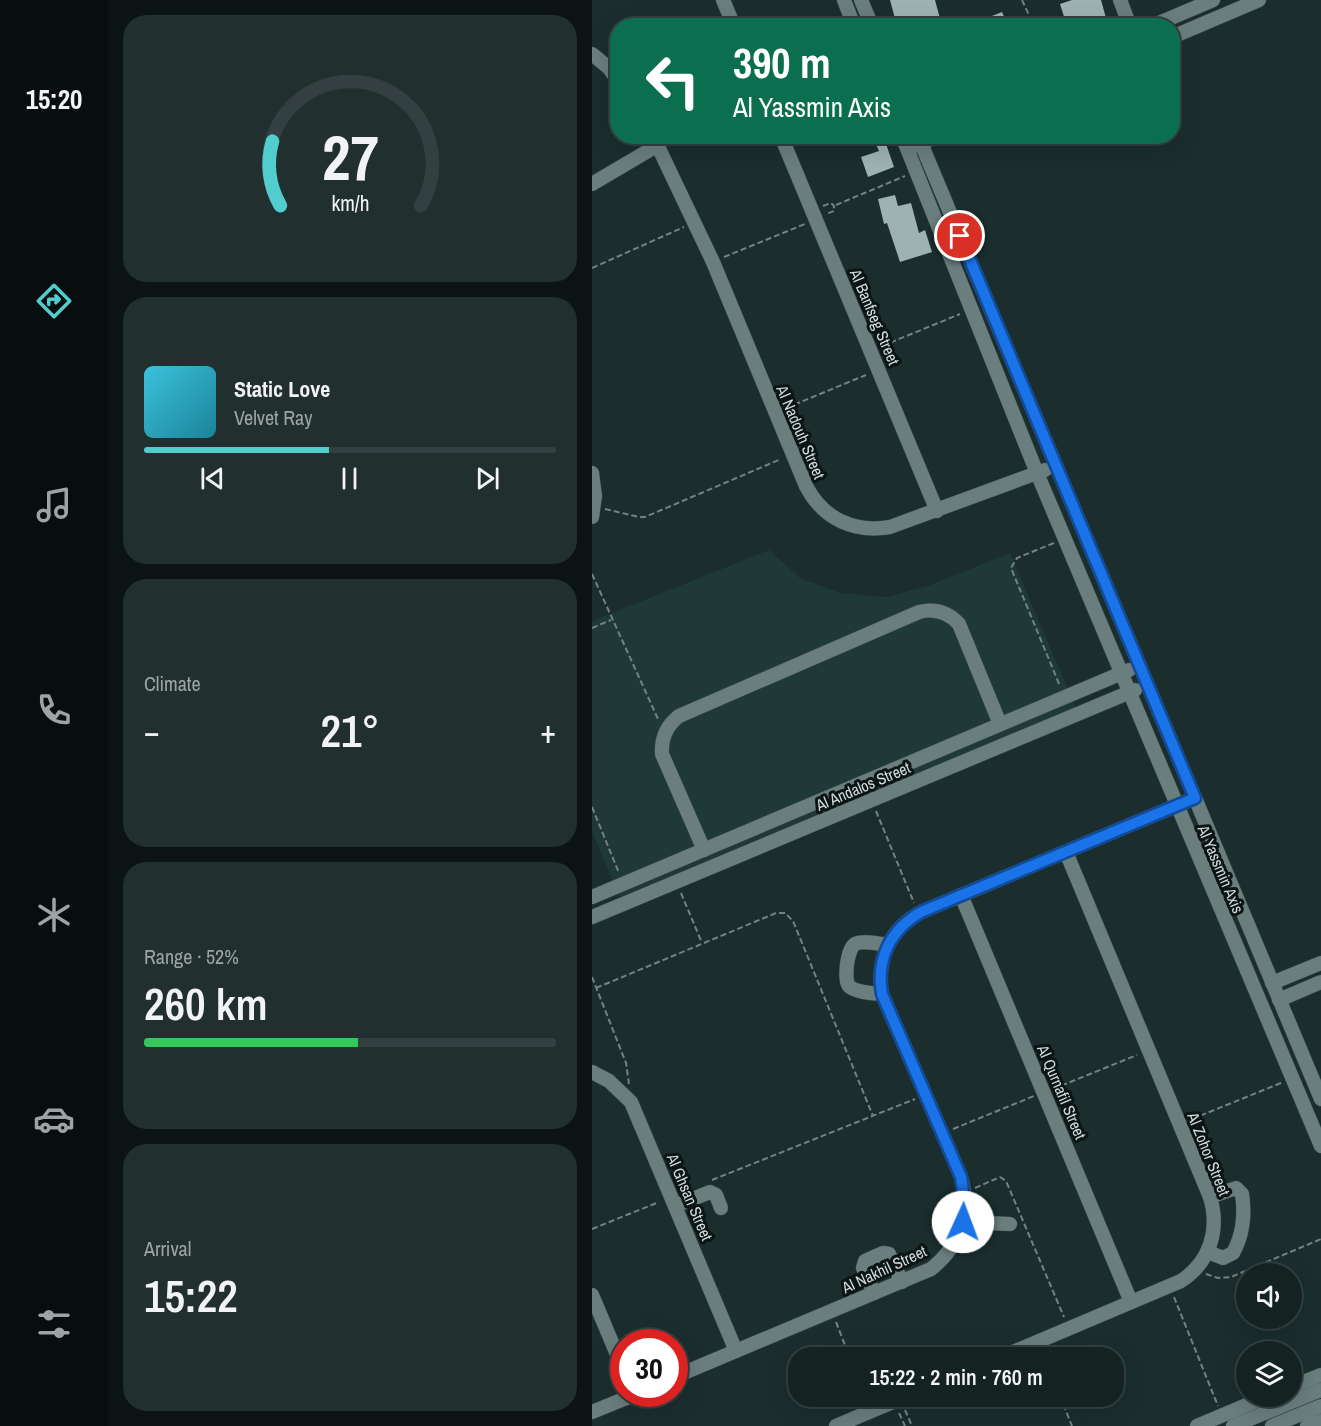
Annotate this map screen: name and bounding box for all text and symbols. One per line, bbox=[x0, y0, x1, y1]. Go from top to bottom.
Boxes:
text: 390 m bbox=[733, 35, 831, 91]
icon: left bbox=[634, 42, 712, 120]
text: 15:20 bbox=[26, 81, 82, 117]
text: Al Yassmin Axis bbox=[733, 89, 891, 125]
text: 27 bbox=[322, 115, 378, 199]
text: km/h bbox=[331, 189, 369, 218]
pin bbox=[934, 210, 985, 261]
icon: arrive bbox=[943, 219, 976, 252]
street label: Al Banfseg Street bbox=[845, 265, 905, 369]
icon: directions bbox=[33, 280, 75, 322]
text: Static Love bbox=[234, 374, 330, 404]
street label: Al Nadouh Street bbox=[771, 381, 831, 483]
text: Velvet Ray bbox=[234, 404, 312, 431]
icon: previous bbox=[196, 462, 229, 495]
icon: pause bbox=[333, 462, 366, 495]
icon: next bbox=[471, 462, 504, 495]
icon: music bbox=[33, 484, 75, 526]
text: Climate bbox=[144, 670, 201, 697]
icon: phone bbox=[33, 689, 75, 731]
text: 21° bbox=[320, 700, 380, 761]
text: − bbox=[144, 709, 160, 753]
text: + bbox=[540, 709, 556, 753]
street label: Al Andalos Street bbox=[811, 756, 914, 816]
street label: Al Yassmin Axis bbox=[1192, 821, 1249, 916]
icon: climate bbox=[33, 894, 75, 936]
text: Range · 52% bbox=[144, 943, 239, 970]
text: 260 km bbox=[144, 973, 268, 1034]
street label: Al Qurnafil Street bbox=[1032, 1040, 1092, 1143]
icon: car bbox=[33, 1098, 75, 1140]
street label: Al Zohor Street bbox=[1182, 1108, 1236, 1199]
street label: Al Ghsan Street bbox=[661, 1149, 718, 1244]
position arrow bbox=[931, 1190, 995, 1254]
text: Arrival bbox=[144, 1235, 191, 1262]
street label: Al Nakhil Street bbox=[837, 1240, 930, 1299]
map controls bbox=[1236, 1263, 1302, 1407]
button: sound bbox=[1236, 1263, 1302, 1329]
text: 15:22 bbox=[144, 1265, 238, 1326]
icon: filters bbox=[33, 1303, 75, 1345]
speed limit sign: 30 bbox=[610, 1329, 688, 1407]
button: layers bbox=[1236, 1341, 1302, 1407]
text: 15:22 · 2 min · 760 m bbox=[869, 1362, 1043, 1392]

